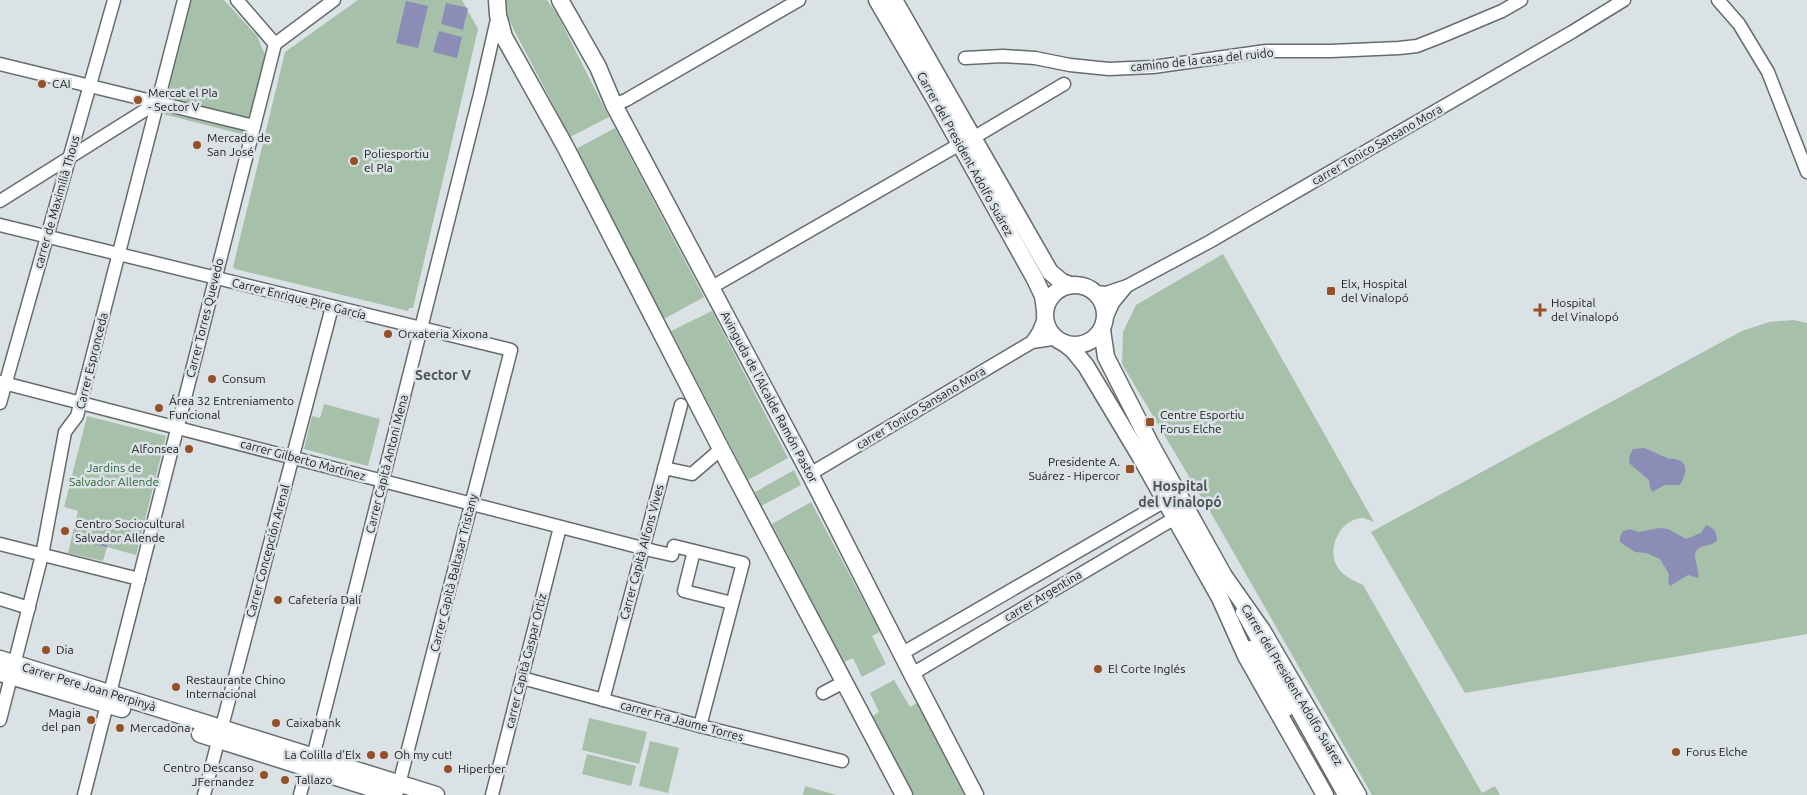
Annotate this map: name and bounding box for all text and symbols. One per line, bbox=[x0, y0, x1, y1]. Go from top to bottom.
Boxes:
street label: camino de la casa del ruido bbox=[1130, 46, 1274, 73]
street label: Carrer del President Adolfo Suárez bbox=[915, 69, 1016, 239]
place label: CAI bbox=[52, 77, 71, 90]
marker: CAI bbox=[36, 78, 48, 90]
place label: Mercat el Pla - Sector V bbox=[148, 86, 218, 113]
marker: Mercat el Pla - Sector V bbox=[132, 94, 144, 106]
street label: carrer Tonico Sansano Mora bbox=[1309, 102, 1444, 187]
place label: Mercado de San José bbox=[207, 131, 271, 158]
street label: carrer de Maximilià Thous bbox=[31, 134, 82, 270]
marker: Mercado de San José bbox=[191, 139, 203, 151]
place label: Poliesportiu el Pla bbox=[364, 147, 429, 174]
marker: Poliesportiu el Pla bbox=[348, 155, 360, 167]
street label: Carrer Torres Quevedo bbox=[183, 257, 226, 379]
street label: Carrer Enrique Pire García bbox=[231, 275, 368, 322]
place label: Elx, Hospital del Vinalopó bbox=[1341, 277, 1409, 304]
marker: Elx, Hospital del Vinalopó bbox=[1325, 285, 1337, 297]
place label: Hospital del Vinalopó bbox=[1551, 296, 1619, 323]
marker: Hospital del Vinalopó bbox=[1533, 303, 1547, 317]
street label: Avinguda de l'Alcalde Ramón Pastor bbox=[719, 309, 820, 485]
street label: Carrer Espronceda bbox=[73, 311, 110, 411]
place label: Orxateria Xixona bbox=[398, 327, 488, 340]
marker: Orxateria Xixona bbox=[382, 328, 394, 340]
street label: carrer Tonico Sansano Mora bbox=[854, 364, 988, 451]
district label: Sector V bbox=[415, 367, 471, 383]
place label: Consum bbox=[222, 372, 266, 385]
marker: Consum bbox=[206, 373, 218, 385]
street label: Carrer Capità Antoni Mena bbox=[363, 393, 410, 535]
place label: Área 32 Entreniamento Funcional bbox=[169, 394, 294, 421]
marker: Área 32 Entreniamento Funcional bbox=[153, 402, 165, 414]
place label: Centre Esportiu Forus Elche bbox=[1160, 408, 1244, 435]
marker: Centre Esportiu Forus Elche bbox=[1144, 416, 1156, 428]
street label: carrer Gilberto Martínez bbox=[239, 437, 368, 483]
place label: Alfonsea bbox=[132, 442, 179, 455]
marker: Alfonsea bbox=[183, 443, 195, 455]
place label: Presidente A. Suárez - Hipercor bbox=[1028, 455, 1120, 482]
park label: Jardins de Salvador Allende bbox=[69, 461, 159, 488]
marker: Presidente A. Suárez - Hipercor bbox=[1124, 463, 1136, 475]
district label: Hospital del Vinalopó bbox=[1138, 478, 1222, 510]
street label: Carrer Concepción Arenal bbox=[243, 483, 292, 619]
street label: Carrer Capità Alfons Vives bbox=[617, 483, 666, 621]
street label: Carrer Capità Baltasar Tristany bbox=[428, 492, 480, 653]
place label: Centro Sociocultural Salvador Allende bbox=[75, 517, 185, 544]
marker: Centro Sociocultural Salvador Allende bbox=[59, 525, 71, 537]
street label: carrer Argentina bbox=[1002, 567, 1084, 624]
street label: carrer Capità Gaspar Ortiz bbox=[502, 592, 549, 730]
place label: Cafetería Dalí bbox=[288, 593, 362, 606]
marker: Cafetería Dalí bbox=[272, 594, 284, 606]
street label: Carrer del President Adolfo Suárez bbox=[1239, 602, 1346, 768]
place label: Dia bbox=[56, 643, 74, 656]
marker: Dia bbox=[40, 644, 52, 656]
street label: Carrer Pere Joan Perpinyà bbox=[21, 660, 158, 713]
place label: El Corte Inglés bbox=[1108, 662, 1185, 675]
marker: El Corte Inglés bbox=[1092, 663, 1104, 675]
place label: Restaurante Chino Internacional bbox=[186, 673, 286, 700]
marker: Restaurante Chino Internacional bbox=[170, 681, 182, 693]
street label: carrer Fra Jaume Torres bbox=[619, 698, 745, 743]
place label: Magia del pan bbox=[41, 706, 81, 733]
marker: Magia del pan bbox=[85, 714, 97, 726]
place label: Caixabank bbox=[286, 716, 341, 729]
marker: Caixabank bbox=[270, 717, 282, 729]
place label: Mercadona bbox=[130, 721, 190, 734]
marker: Mercadona bbox=[114, 722, 126, 734]
place label: Forus Elche bbox=[1686, 745, 1748, 758]
marker: Forus Elche bbox=[1670, 746, 1682, 758]
place label: La Colilla d'Elx bbox=[284, 748, 361, 761]
place label: Oh my cut! bbox=[394, 748, 452, 761]
marker: La Colilla d'Elx bbox=[365, 749, 377, 761]
marker: Oh my cut! bbox=[378, 749, 390, 761]
place label: Centro Descanso JFernandez bbox=[163, 761, 254, 788]
place label: Hiperber bbox=[458, 762, 506, 775]
marker: Hiperber bbox=[442, 763, 454, 775]
marker: Centro Descanso JFernandez bbox=[258, 769, 270, 781]
place label: Tallazo bbox=[295, 773, 332, 786]
marker: Tallazo bbox=[279, 774, 291, 786]

